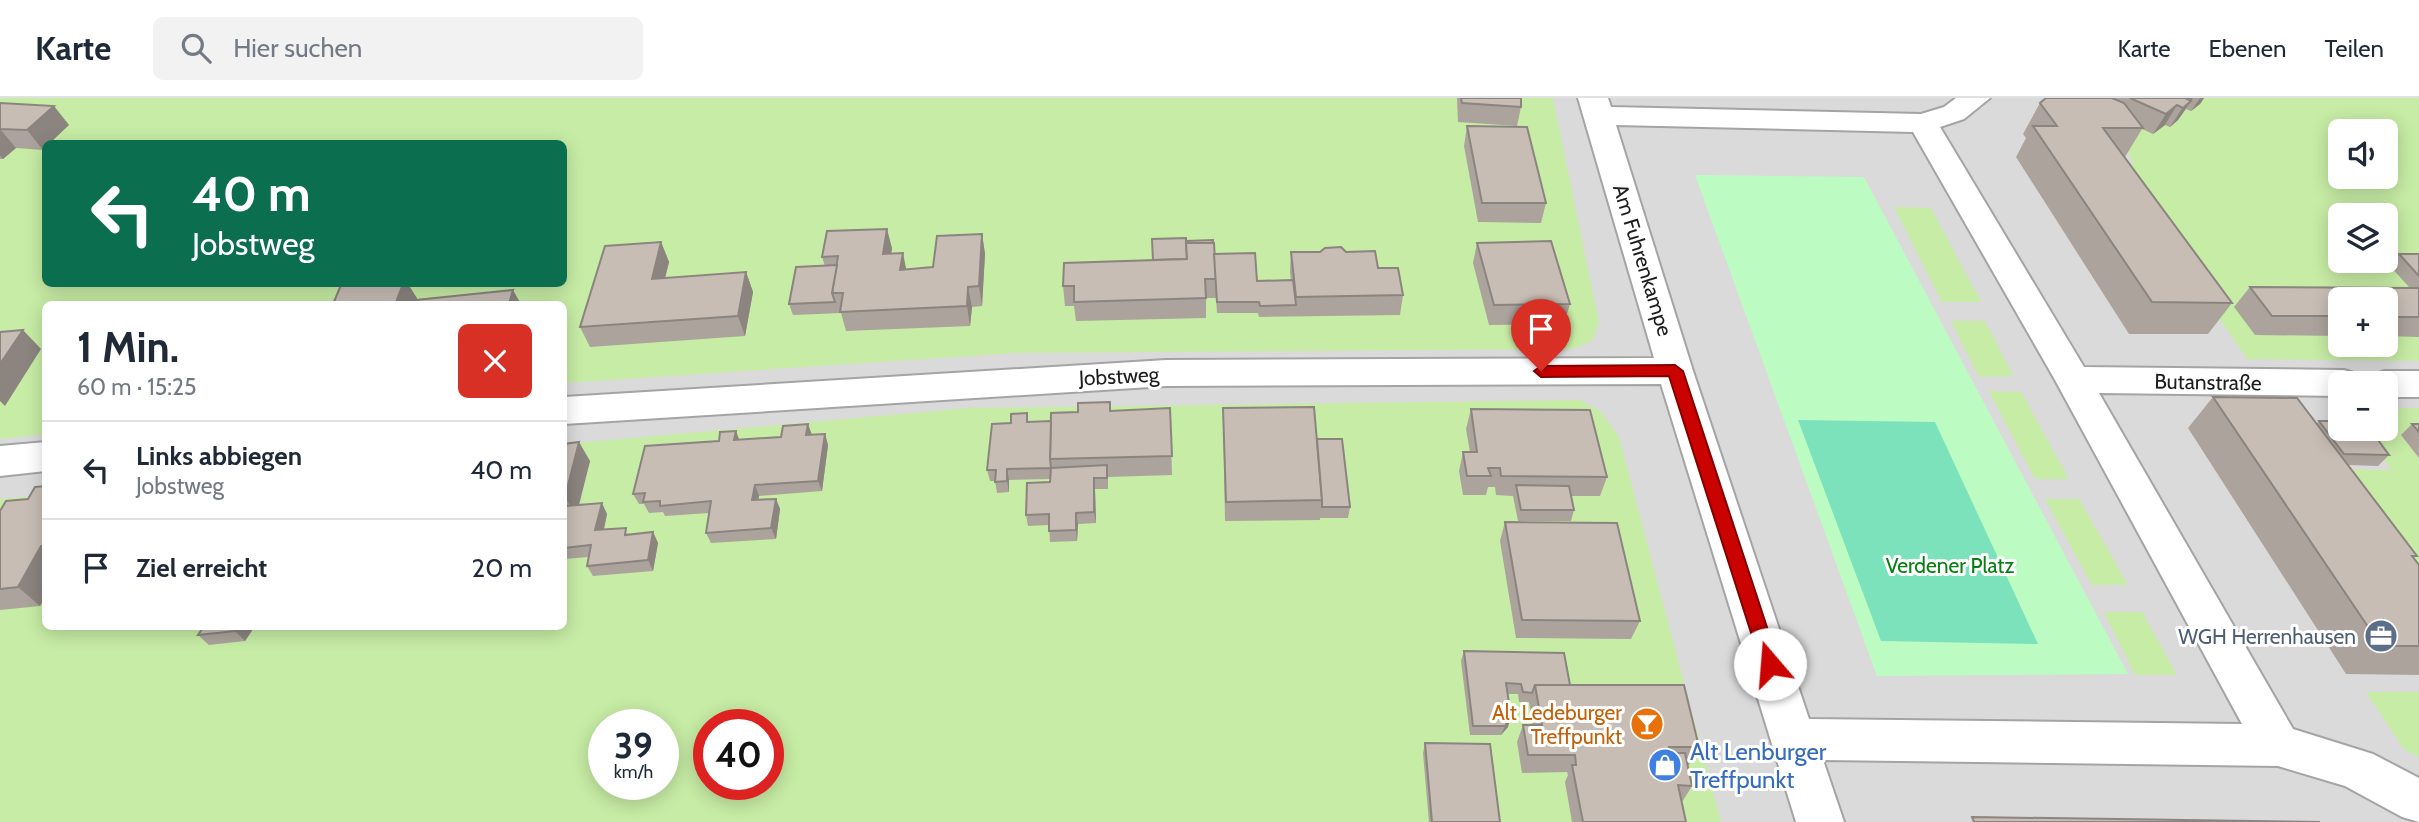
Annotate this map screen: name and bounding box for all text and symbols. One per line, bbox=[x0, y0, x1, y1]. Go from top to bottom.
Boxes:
search box bbox=[153, 17, 643, 80]
text: Karte bbox=[35, 28, 111, 68]
icon: search bbox=[177, 29, 215, 67]
text: Hier suchen bbox=[233, 32, 362, 64]
text: Karte bbox=[2117, 34, 2170, 63]
text: Ebenen bbox=[2208, 34, 2286, 63]
text: Teilen bbox=[2324, 34, 2384, 63]
map controls bbox=[2328, 119, 2398, 441]
button: sound bbox=[2328, 119, 2398, 189]
text: 40 m bbox=[192, 164, 311, 223]
icon: left bbox=[77, 168, 168, 259]
street label: Am Fuhrenkampe bbox=[1608, 181, 1678, 339]
button: layers bbox=[2328, 203, 2398, 273]
text: Jobstweg bbox=[192, 224, 314, 263]
button: + bbox=[2328, 287, 2398, 357]
pin bbox=[1511, 299, 1571, 371]
icon: arrive bbox=[1522, 310, 1560, 348]
text: 1 Min. bbox=[77, 321, 179, 373]
button: close bbox=[458, 324, 532, 398]
street label: Jobstweg bbox=[1077, 361, 1160, 391]
street label: Butanstraße bbox=[2154, 369, 2262, 395]
button: − bbox=[2328, 371, 2398, 441]
text: 60 m · 15:25 bbox=[77, 373, 197, 401]
text: Links abbiegen bbox=[136, 440, 302, 472]
icon: left bbox=[77, 451, 115, 489]
text: 40 m bbox=[470, 454, 532, 486]
text: Jobstweg bbox=[136, 472, 224, 500]
icon: arrive bbox=[77, 549, 115, 587]
text: Ziel erreicht bbox=[136, 552, 267, 584]
text: 20 m bbox=[472, 552, 532, 584]
park label: Verdener Platz bbox=[1886, 553, 2014, 578]
office icon: WGH Herrenhausen bbox=[2362, 617, 2400, 655]
place label: WGH Herrenhausen bbox=[2178, 624, 2356, 649]
position arrow bbox=[1733, 627, 1807, 701]
place label: Alt Ledeburger Treffpunkt bbox=[1492, 700, 1622, 749]
bar icon: Alt Ledeburger Treffpunkt bbox=[1628, 705, 1666, 743]
speed limit sign: 40 bbox=[693, 709, 784, 800]
text: 39 bbox=[614, 724, 653, 767]
place label: Alt Lenburger Treffpunkt bbox=[1690, 737, 1827, 794]
shop icon: Alt Lenburger Treffpunkt bbox=[1646, 746, 1684, 784]
text: km/h bbox=[614, 761, 653, 783]

